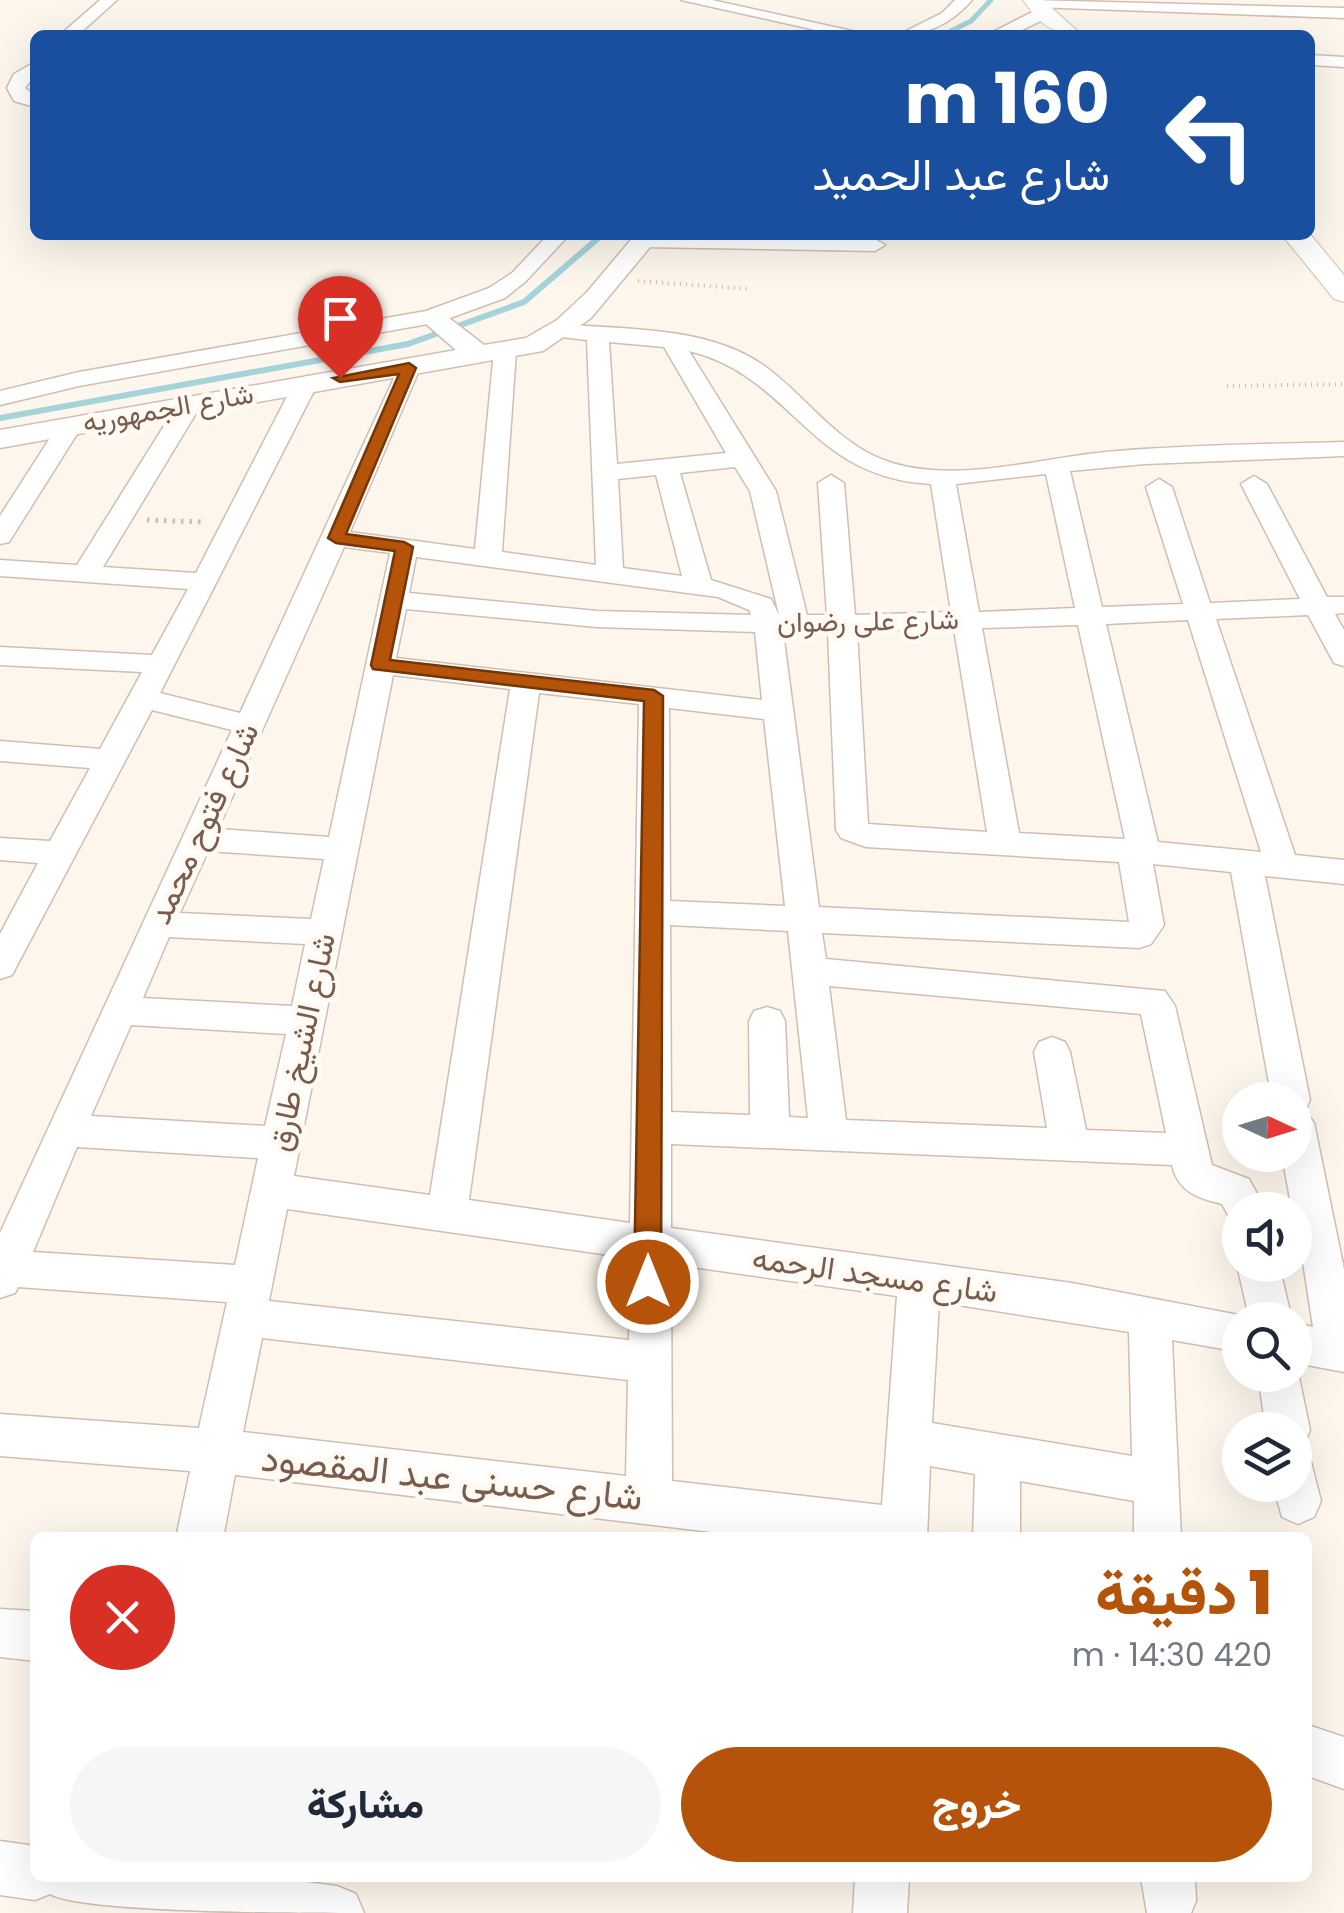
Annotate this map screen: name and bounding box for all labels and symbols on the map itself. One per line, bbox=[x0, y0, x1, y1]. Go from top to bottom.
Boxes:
pin bbox=[298, 276, 383, 379]
street label: شارع الجمهوريه bbox=[80, 374, 256, 442]
street label: شارع على رضوان bbox=[777, 600, 959, 642]
street label: شارع فتوح محمد bbox=[137, 715, 269, 931]
street label: شارع الشيخ طارق bbox=[256, 929, 346, 1155]
north arrow bbox=[1222, 1082, 1312, 1172]
position arrow bbox=[596, 1230, 700, 1334]
street label: شارع مسجد الرحمه bbox=[749, 1235, 1001, 1313]
street label: شارع حسنى عبد المقصود bbox=[259, 1431, 645, 1523]

